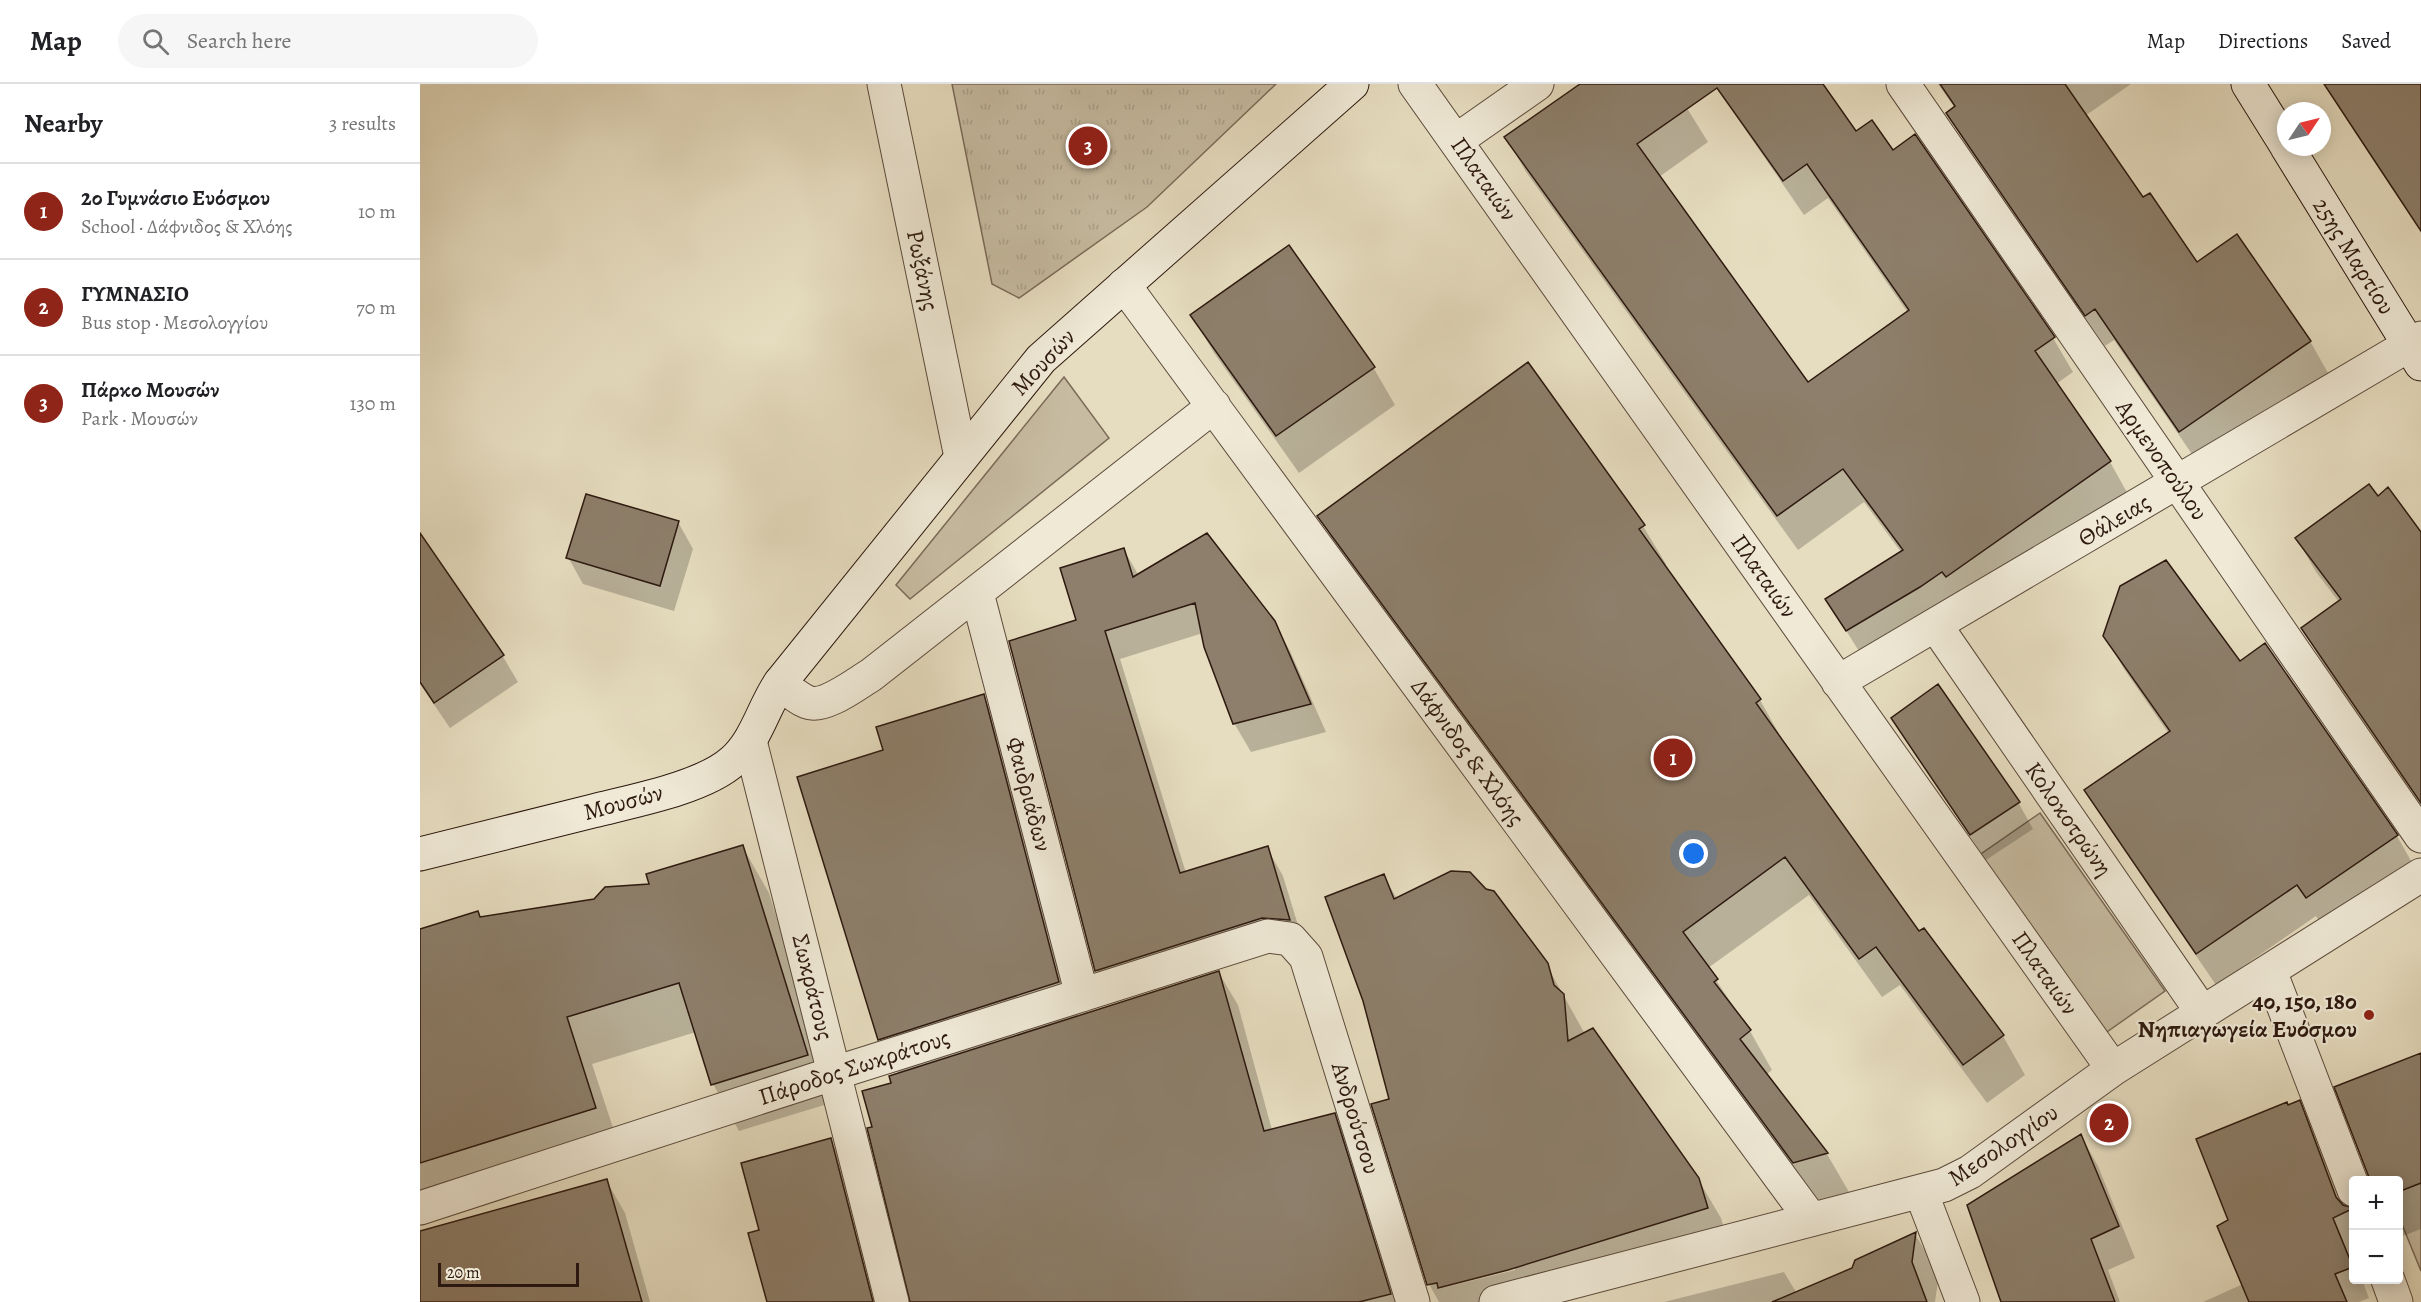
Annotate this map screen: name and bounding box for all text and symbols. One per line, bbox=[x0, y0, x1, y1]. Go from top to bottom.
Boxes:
search box bbox=[118, 14, 538, 68]
text: Map bbox=[30, 22, 82, 60]
icon: search bbox=[139, 25, 172, 58]
text: Search here bbox=[187, 26, 291, 56]
text: Map bbox=[2147, 27, 2185, 55]
text: Directions bbox=[2218, 27, 2308, 55]
text: Saved bbox=[2341, 27, 2391, 55]
north arrow bbox=[2277, 102, 2331, 156]
text: Nearby bbox=[24, 106, 103, 141]
text: 3 results bbox=[329, 110, 396, 137]
pin: 3 bbox=[1068, 124, 1108, 168]
street label: Πλαταιών bbox=[1443, 131, 1525, 228]
text: 2ο Γυμνάσιο Ευόσμου bbox=[81, 183, 270, 213]
street label: 25ης Μαρτίου bbox=[2305, 192, 2403, 320]
text: 1 bbox=[40, 198, 47, 225]
text: 10 m bbox=[358, 198, 396, 225]
text: School · Δάφνιδος & Χλόης bbox=[81, 213, 293, 240]
street label: Ρωξάνης bbox=[899, 227, 947, 313]
text: ΓΥΜΝΑΣΙΟ bbox=[81, 279, 189, 309]
text: 2 bbox=[39, 294, 48, 321]
text: 70 m bbox=[356, 294, 396, 321]
text: Bus stop · Μεσολογγίου bbox=[81, 309, 268, 336]
street label: Μουσών bbox=[1004, 321, 1082, 403]
text: Πάρκο Μουσών bbox=[81, 375, 219, 405]
text: 3 bbox=[39, 390, 48, 417]
text: 130 m bbox=[350, 390, 396, 417]
street label: Αρμενοπούλου bbox=[2108, 392, 2215, 527]
text: Park · Μουσών bbox=[81, 405, 198, 432]
street label: Θάλειας bbox=[2072, 486, 2156, 554]
street label: Πλαταιών bbox=[1723, 528, 1805, 625]
street label: Δάφνιδος & Χλόης bbox=[1404, 672, 1532, 832]
street label: Φαιδριάδων bbox=[998, 733, 1060, 855]
pin: 1 bbox=[1654, 736, 1692, 780]
street label: Κολοκοτρώνη bbox=[2018, 755, 2120, 883]
street label: Μουσών bbox=[580, 776, 666, 828]
your location bbox=[1679, 839, 1708, 868]
street label: Πλαταιών bbox=[2004, 925, 2086, 1022]
street label: Σωκράτους bbox=[784, 931, 842, 1043]
place label: 4ο, 15ο, 18ο Νηπιαγωγεία Ευόσμου bbox=[2138, 985, 2357, 1045]
marker: 4ο, 15ο, 18ο Νηπιαγωγεία Ευόσμου bbox=[2362, 1008, 2376, 1022]
street label: Πάροδος Σωκράτους bbox=[754, 1021, 954, 1113]
street label: Ανδρούτσου bbox=[1324, 1057, 1388, 1178]
street label: Μεσολογγίου bbox=[1942, 1096, 2064, 1194]
pin: 2 bbox=[2090, 1100, 2128, 1146]
map controls bbox=[2349, 1176, 2403, 1284]
button: + bbox=[2349, 1176, 2403, 1230]
button: − bbox=[2349, 1230, 2403, 1284]
scale bar bbox=[438, 1260, 579, 1288]
text: 20 m bbox=[447, 1262, 480, 1284]

